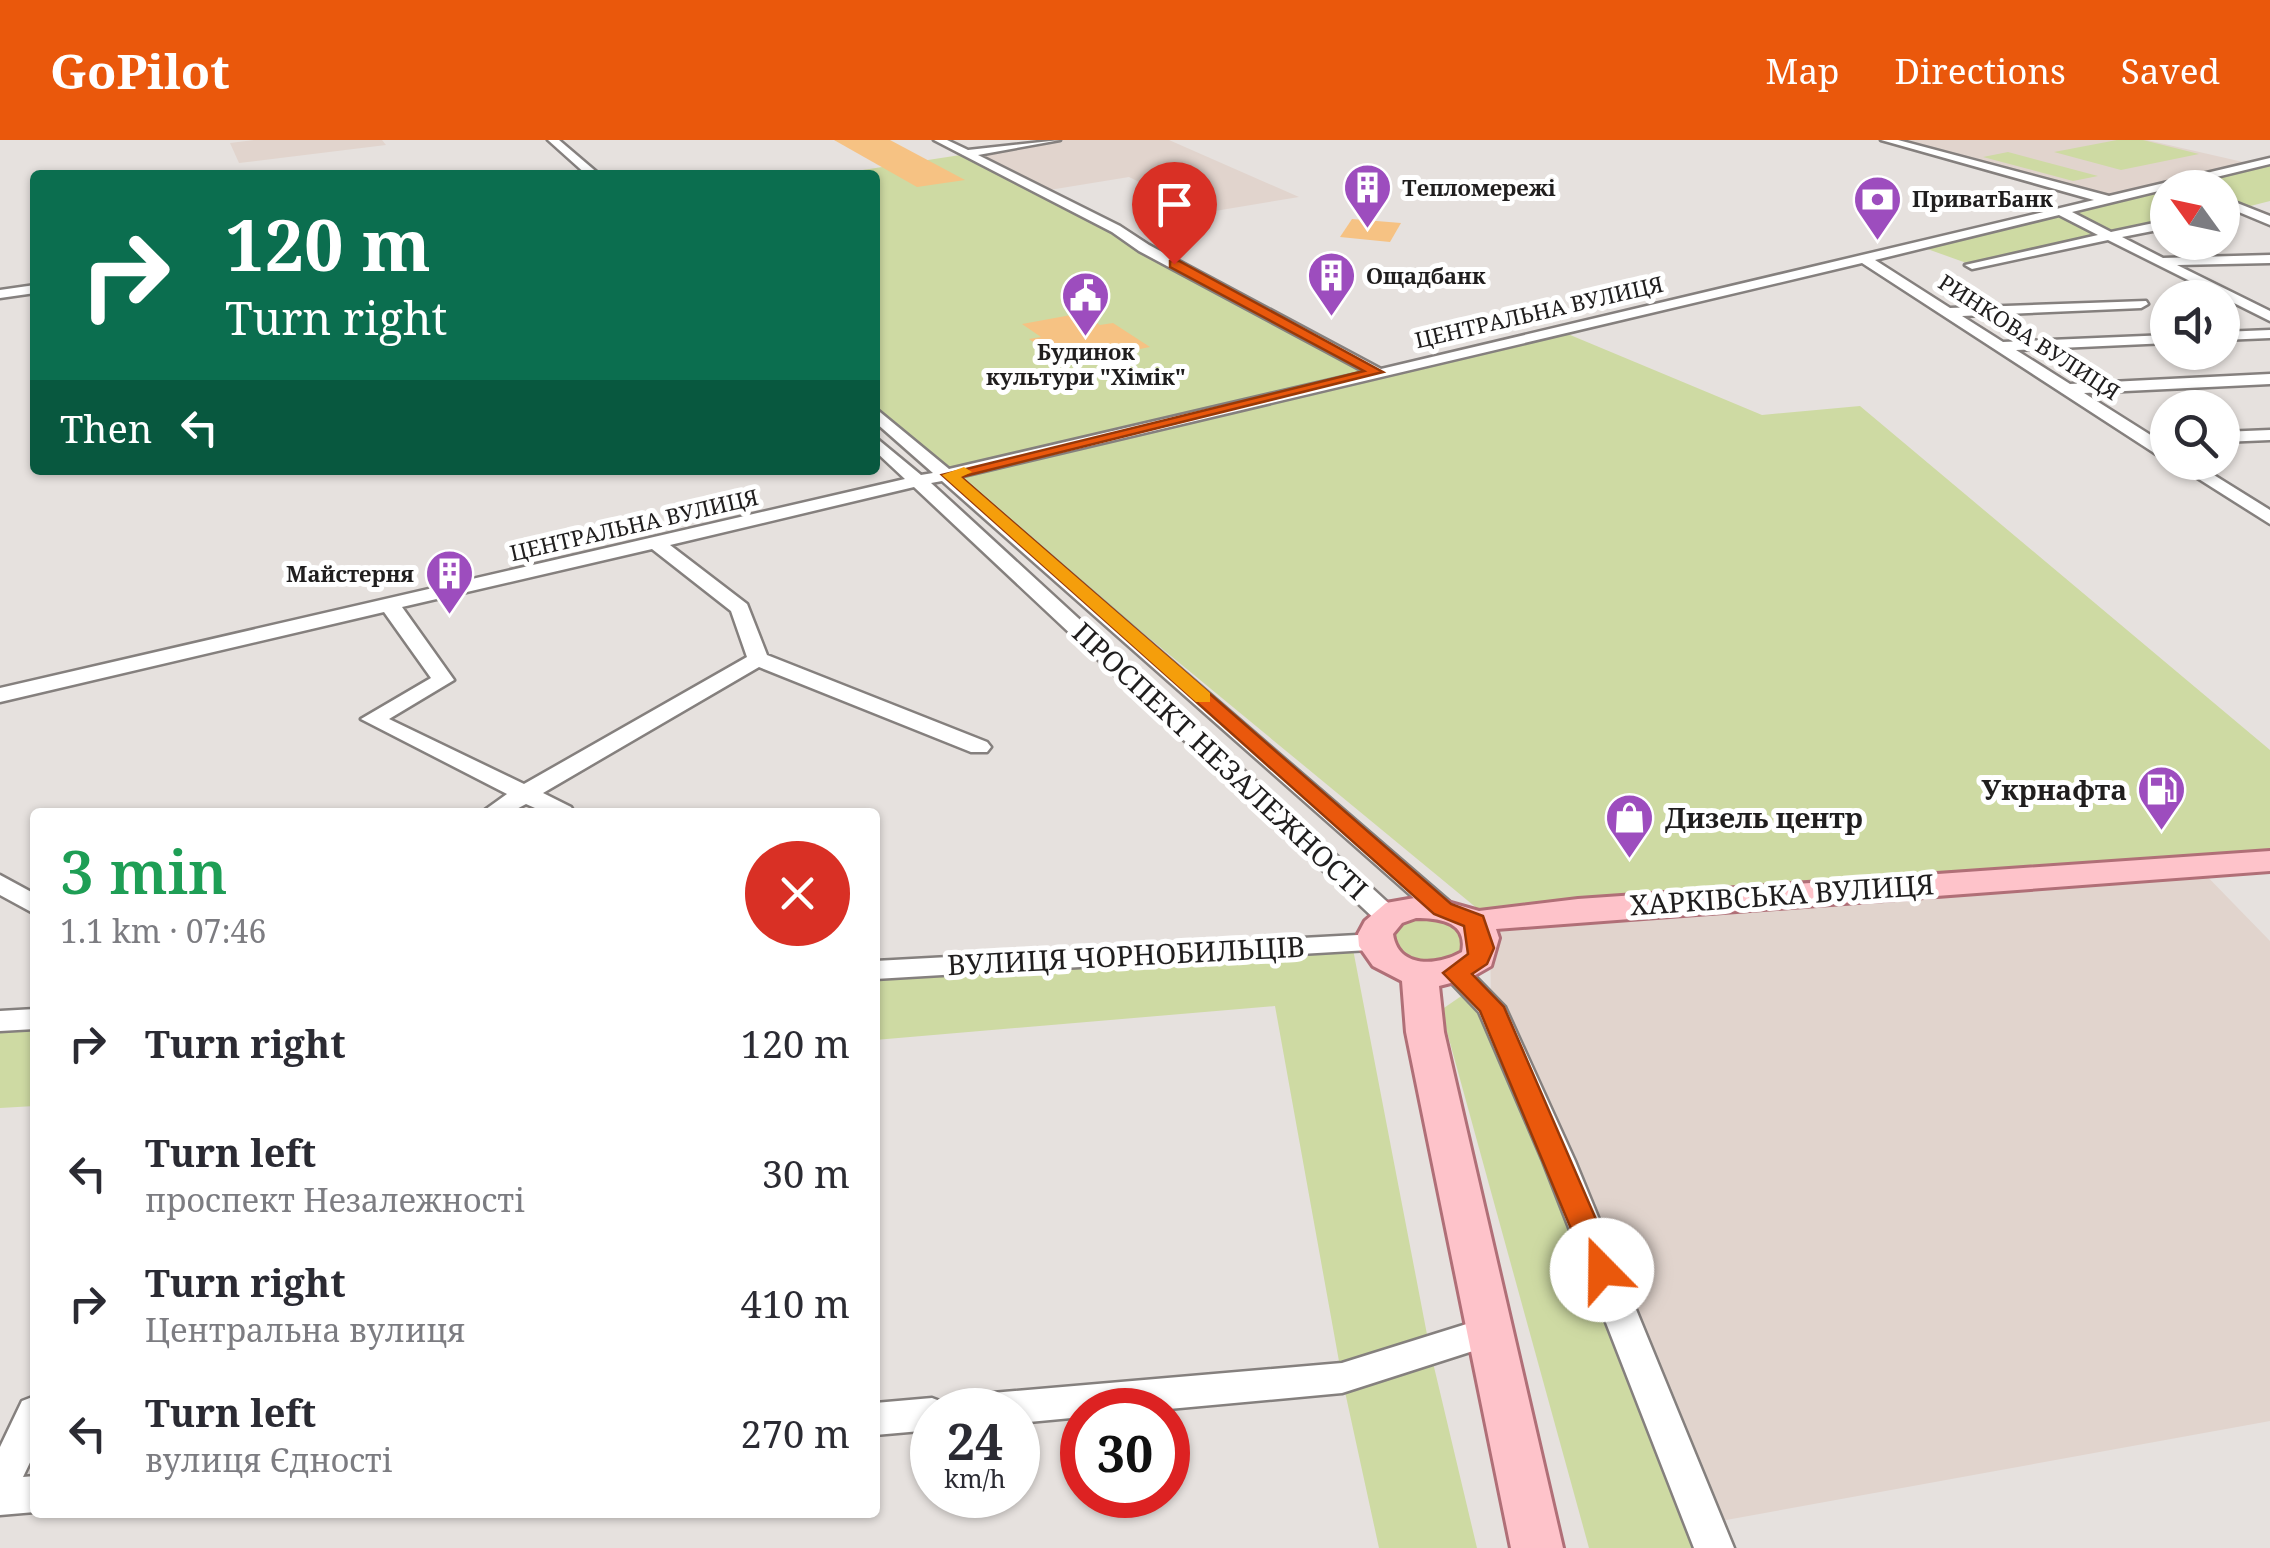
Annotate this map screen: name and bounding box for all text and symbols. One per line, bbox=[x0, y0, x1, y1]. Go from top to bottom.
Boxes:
text: GoPilot bbox=[50, 38, 230, 103]
text: Map bbox=[1766, 47, 1840, 94]
text: Directions bbox=[1895, 47, 2066, 94]
text: Saved bbox=[2121, 47, 2220, 94]
pin bbox=[1132, 162, 1217, 265]
building icon: Тепломережі bbox=[1341, 162, 1393, 230]
north arrow bbox=[2150, 170, 2240, 260]
map controls bbox=[2150, 170, 2240, 480]
place label: Тепломережі bbox=[1402, 172, 1556, 202]
bank icon: ПриватБанк bbox=[1851, 173, 1903, 241]
icon: arrive bbox=[1147, 177, 1202, 232]
place label: ПриватБанк bbox=[1912, 183, 2053, 213]
text: 120 m bbox=[225, 196, 431, 292]
icon: right bbox=[60, 210, 190, 340]
building icon: Ощадбанк bbox=[1305, 250, 1357, 318]
place label: Ощадбанк bbox=[1366, 260, 1486, 290]
street label: РИНКОВА ВУЛИЦЯ bbox=[1933, 266, 2126, 406]
street label: ЦЕНТРАЛЬНА ВУЛИЦЯ bbox=[1412, 268, 1666, 354]
public building icon: Будинок культури "Хімік" bbox=[1060, 270, 1112, 338]
button: sound bbox=[2150, 280, 2240, 370]
text: Turn right bbox=[225, 287, 447, 348]
place label: Будинок культури "Хімік" bbox=[986, 336, 1186, 391]
button: search bbox=[2150, 390, 2240, 480]
icon: left bbox=[172, 400, 227, 455]
text: Then bbox=[60, 402, 152, 454]
street label: ЦЕНТРАЛЬНА ВУЛИЦЯ bbox=[507, 481, 761, 567]
building icon: Майстерня bbox=[423, 548, 475, 616]
place label: Майстерня bbox=[286, 558, 415, 588]
street label: ПРОСПЕКТ НЕЗАЛЕЖНОСТІ bbox=[1065, 613, 1377, 907]
fuel station icon: Укрнафта bbox=[2136, 764, 2188, 832]
place label: Укрнафта bbox=[1982, 770, 2127, 808]
shop icon: Дизель центр bbox=[1604, 792, 1656, 860]
place label: Дизель центр bbox=[1665, 798, 1863, 836]
text: 3 min bbox=[60, 830, 228, 912]
button: close bbox=[745, 841, 850, 946]
street label: ХАРКІВСЬКА ВУЛИЦЯ bbox=[1628, 864, 1935, 924]
text: 1.1 km · 07:46 bbox=[60, 909, 266, 952]
street label: ВУЛИЦЯ ЧОРНОБИЛЬЦІВ bbox=[946, 927, 1306, 983]
icon: right bbox=[60, 1016, 115, 1071]
text: Turn right bbox=[145, 1017, 346, 1069]
text: 120 m bbox=[740, 1017, 850, 1069]
text: Turn left bbox=[145, 1126, 316, 1178]
icon: left bbox=[60, 1146, 115, 1201]
text: 30 m bbox=[762, 1147, 850, 1199]
text: проспект Незалежності bbox=[145, 1178, 525, 1221]
position arrow bbox=[1550, 1218, 1654, 1322]
text: Turn right bbox=[145, 1256, 346, 1308]
icon: right bbox=[60, 1276, 115, 1331]
text: 410 m bbox=[740, 1277, 850, 1329]
text: Центральна вулиця bbox=[145, 1308, 466, 1351]
text: Turn left bbox=[145, 1386, 316, 1438]
speed limit sign: 30 bbox=[1060, 1388, 1190, 1518]
icon: left bbox=[60, 1406, 115, 1461]
text: 270 m bbox=[740, 1407, 850, 1459]
text: 24 bbox=[947, 1407, 1003, 1475]
text: вулиця Єдності bbox=[145, 1438, 393, 1481]
text: km/h bbox=[944, 1461, 1006, 1495]

